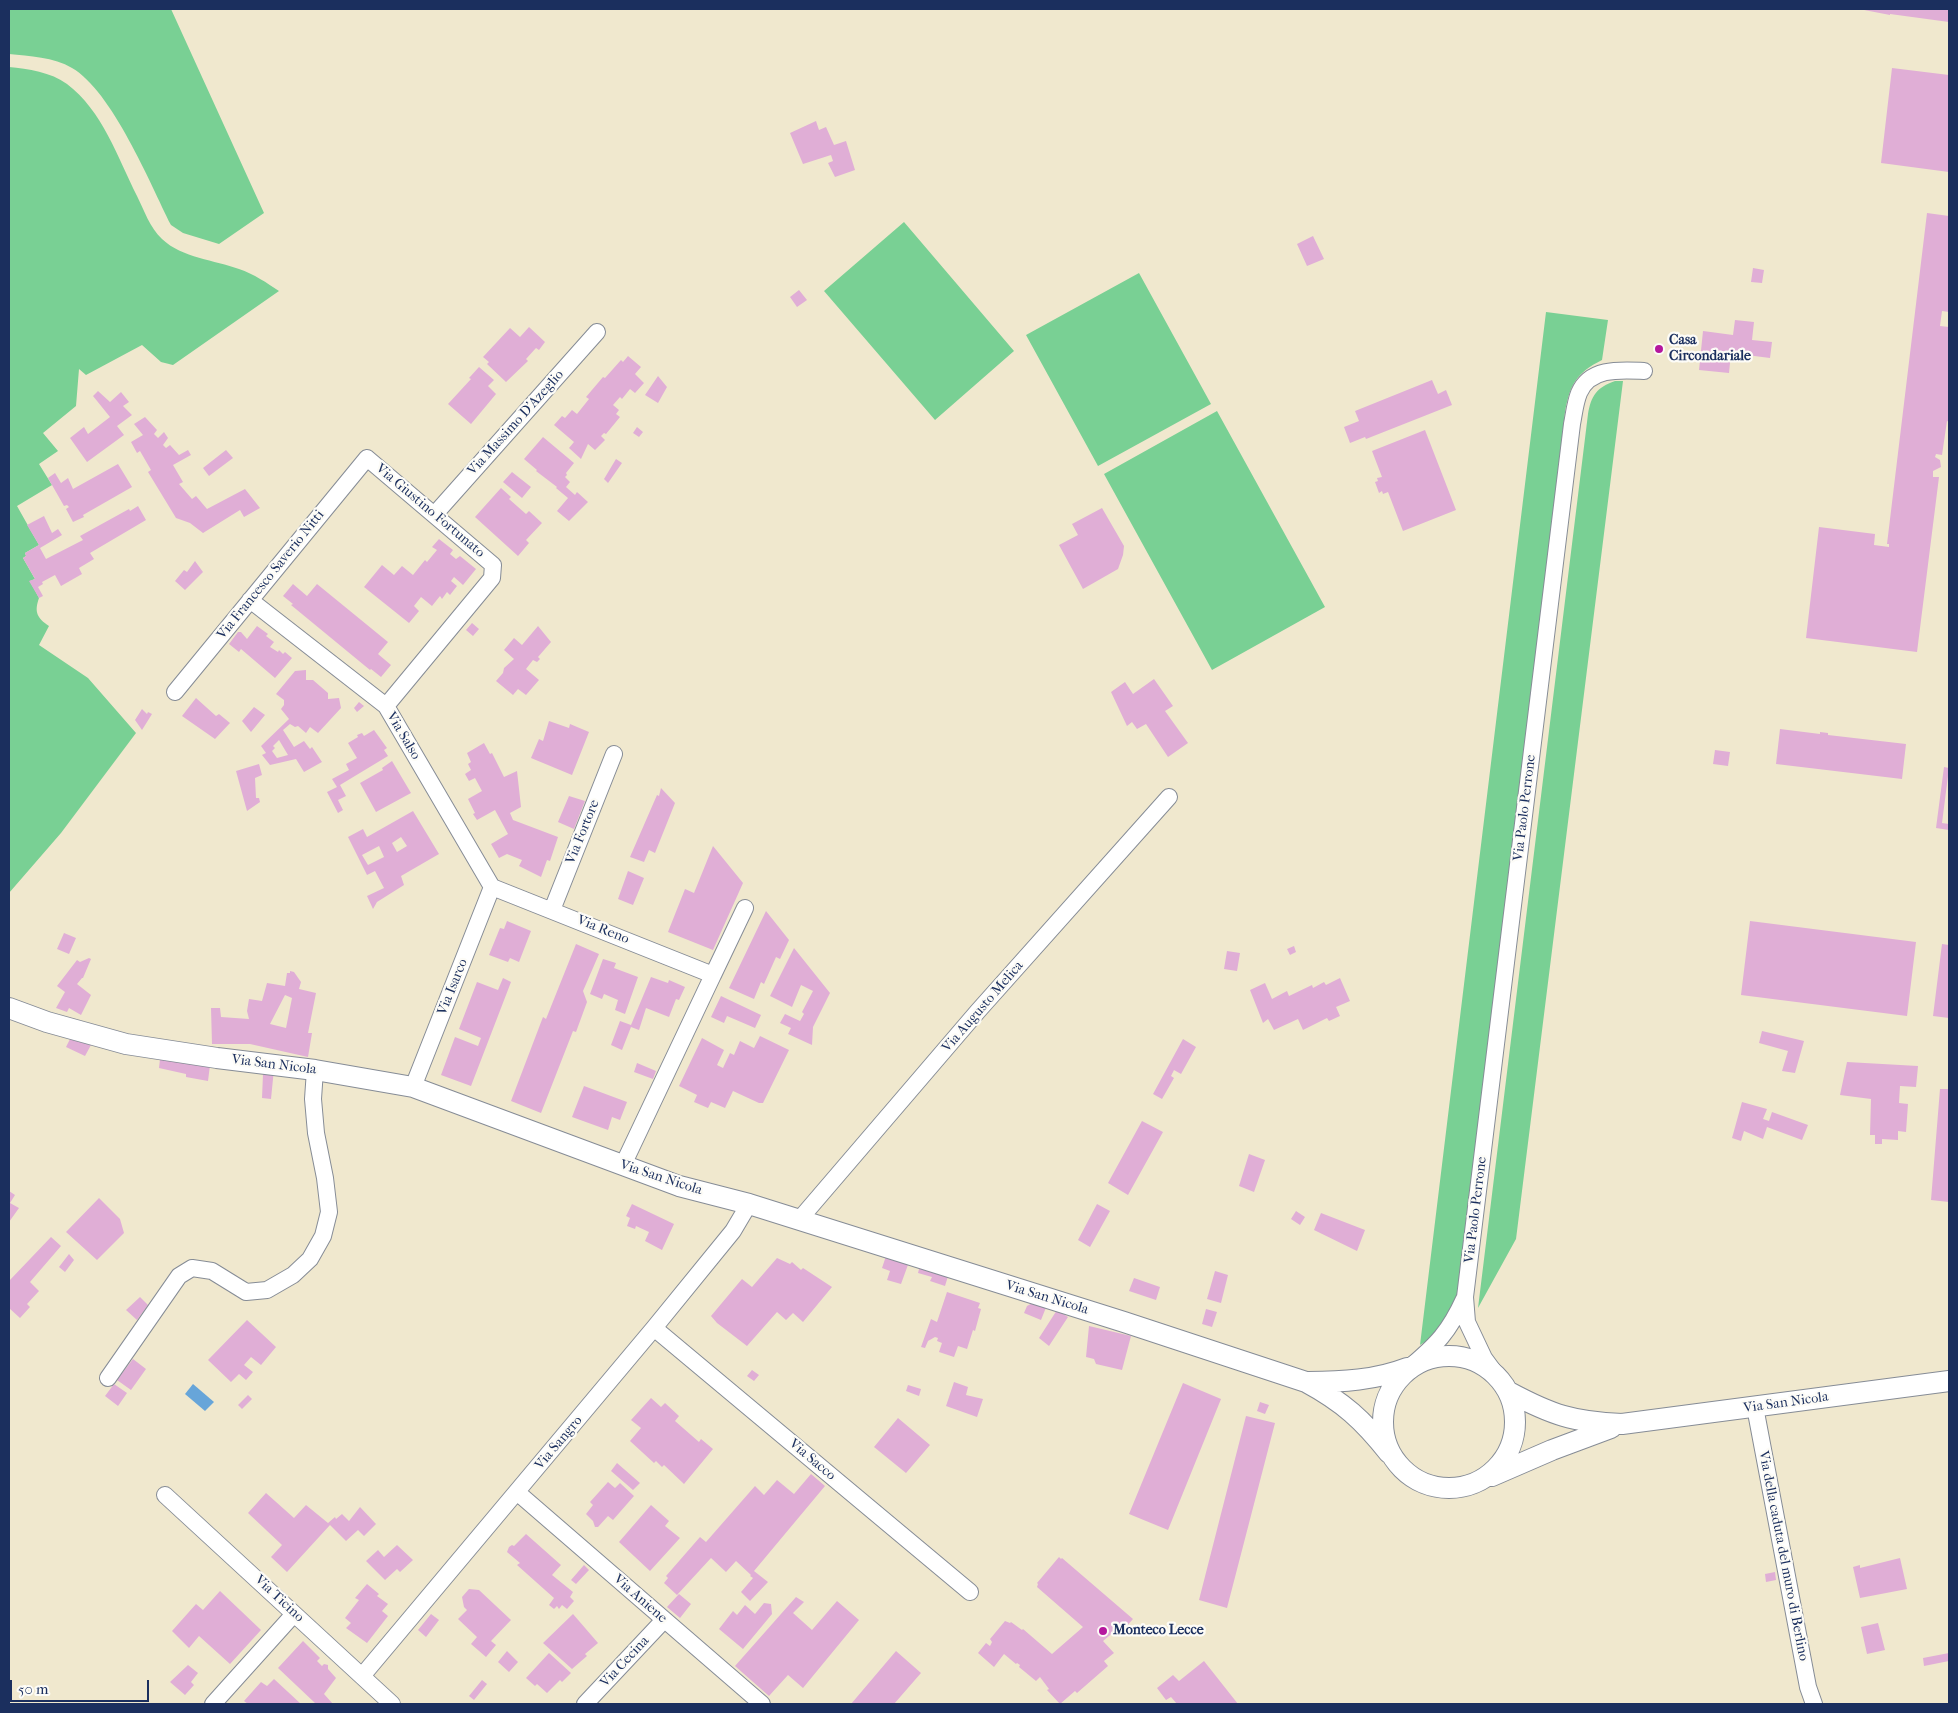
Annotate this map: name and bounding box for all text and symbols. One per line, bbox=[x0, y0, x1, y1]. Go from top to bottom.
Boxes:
place label: Casa Circondariale bbox=[1669, 333, 1751, 366]
marker: Casa Circondariale bbox=[1653, 343, 1665, 355]
street label: Via Massimo D'Azeglio bbox=[464, 367, 568, 479]
street label: Via Giustino Fortunato bbox=[372, 461, 488, 561]
street label: Via Francesco Saverio Nitti bbox=[214, 507, 328, 643]
street label: Via Salso bbox=[382, 709, 424, 763]
street label: Via Paolo Perrone bbox=[1510, 754, 1540, 862]
street label: Via Fortore bbox=[562, 797, 604, 867]
street label: Via Reno bbox=[574, 912, 632, 948]
street label: Via Isarco bbox=[434, 957, 472, 1017]
street label: Via Augusto Melica bbox=[939, 958, 1027, 1056]
street label: Via San Nicola bbox=[231, 1051, 317, 1079]
street label: Via Paolo Perrone bbox=[1461, 1156, 1491, 1264]
street label: Via San Nicola bbox=[618, 1157, 704, 1199]
street label: Via San Nicola bbox=[1004, 1277, 1090, 1319]
street label: Via San Nicola bbox=[1742, 1389, 1830, 1417]
street label: Via Sangro bbox=[532, 1413, 586, 1473]
street label: Via Sacco bbox=[785, 1436, 839, 1484]
street label: Via della caduta del muro di Berlino bbox=[1754, 1450, 1812, 1662]
street label: Via Aniene bbox=[610, 1571, 670, 1627]
street label: Via Ticino bbox=[251, 1572, 307, 1626]
place label: Monteco Lecce bbox=[1113, 1623, 1204, 1639]
marker: Monteco Lecce bbox=[1097, 1625, 1109, 1637]
street label: Via Cecina bbox=[597, 1633, 653, 1691]
scale bar bbox=[12, 1670, 151, 1702]
text: 50 m bbox=[18, 1680, 48, 1698]

